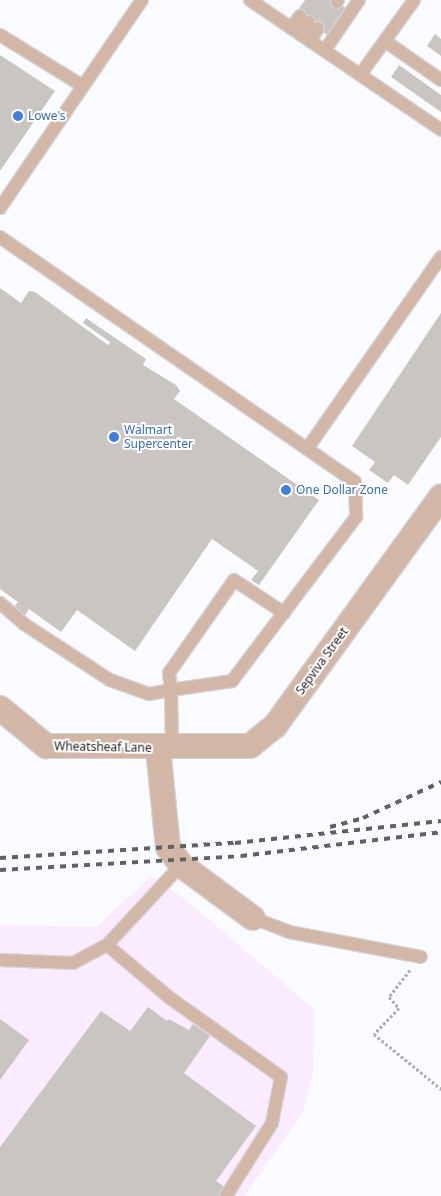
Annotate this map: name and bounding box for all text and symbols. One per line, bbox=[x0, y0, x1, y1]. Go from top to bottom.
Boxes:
place label: Lowe's bbox=[28, 109, 65, 123]
marker: Lowe's bbox=[12, 110, 24, 122]
place label: Walmart Supercenter bbox=[124, 423, 193, 451]
marker: Walmart Supercenter bbox=[108, 431, 120, 443]
place label: One Dollar Zone bbox=[296, 483, 388, 497]
marker: One Dollar Zone bbox=[280, 484, 292, 496]
street label: Sepviva Street bbox=[293, 625, 351, 697]
street label: Wheatsheaf Lane bbox=[54, 739, 152, 755]

